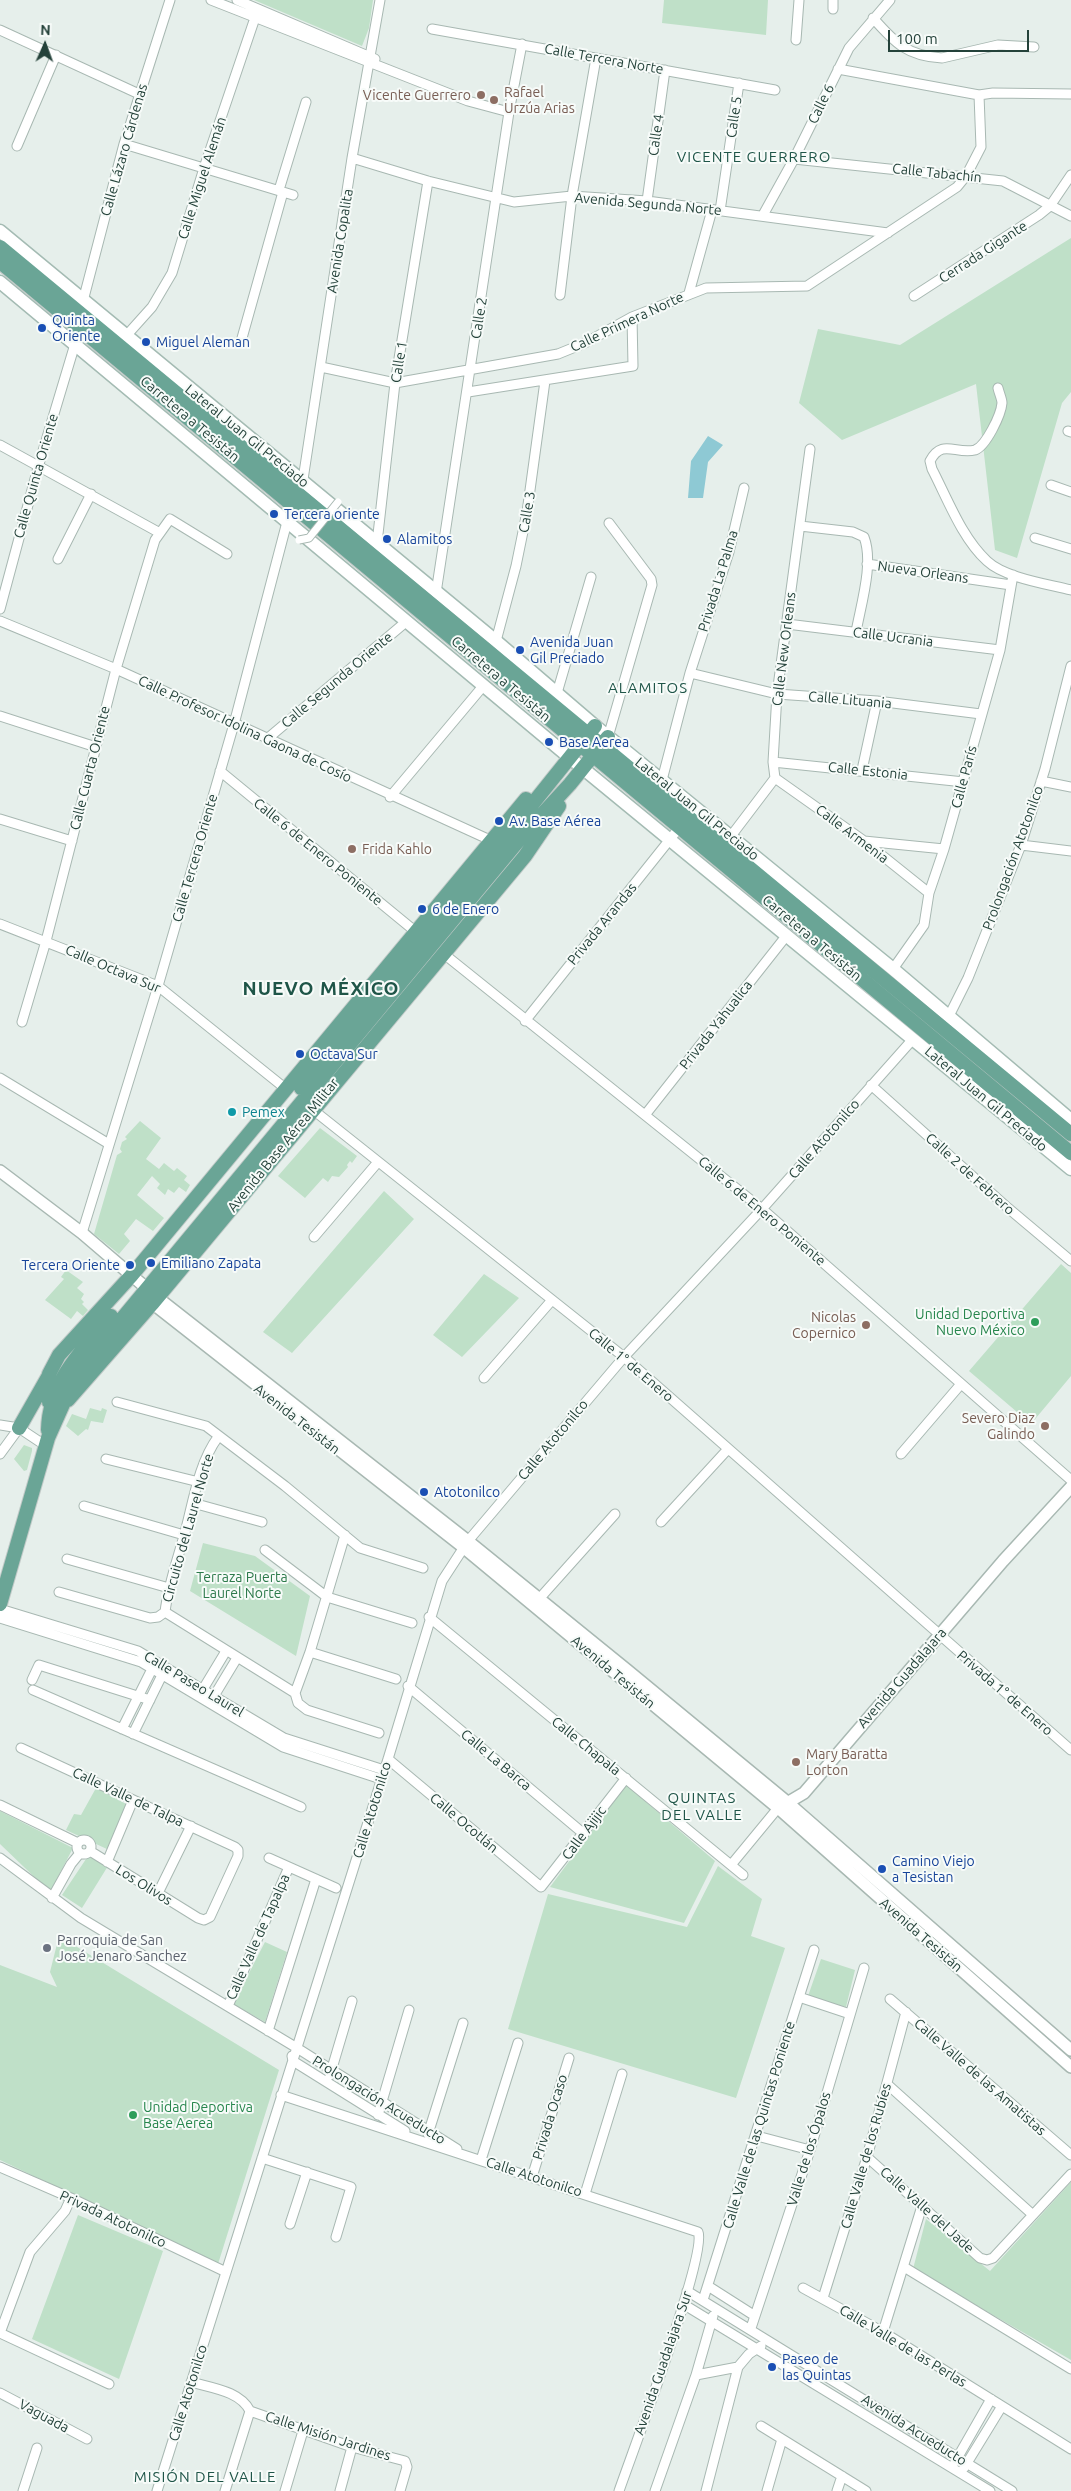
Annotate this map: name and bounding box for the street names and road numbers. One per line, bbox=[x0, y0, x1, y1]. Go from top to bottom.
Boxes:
street label: Calle Tercera Norte bbox=[543, 40, 665, 78]
street label: Calle 6 bbox=[804, 81, 838, 127]
street label: Calle Lázaro Cárdenas bbox=[97, 82, 151, 218]
street label: Calle 5 bbox=[723, 95, 745, 139]
street label: Calle 4 bbox=[645, 113, 667, 157]
street label: Calle Miguel Alemán bbox=[174, 115, 230, 241]
street label: Calle Tabachín bbox=[891, 160, 983, 186]
street label: Avenida Copalita bbox=[323, 188, 357, 294]
street label: Avenida Segunda Norte bbox=[574, 189, 722, 219]
street label: Cerrada Gigante bbox=[936, 217, 1030, 287]
street label: Calle Primera Norte bbox=[568, 288, 686, 356]
street label: Calle 2 bbox=[467, 296, 491, 340]
street label: Calle 1 bbox=[387, 340, 411, 384]
street label: Carretera a Tesistán bbox=[137, 373, 243, 465]
street label: Lateral Juan Gil Preciado bbox=[182, 381, 312, 491]
street label: Calle Quinta Oriente bbox=[10, 412, 62, 540]
street label: Calle 3 bbox=[515, 490, 539, 534]
street label: Privada La Palma bbox=[695, 528, 741, 634]
street label: Nueva Orleans bbox=[876, 557, 970, 587]
street label: Calle New Orleans bbox=[769, 591, 799, 707]
street label: Calle Ucrania bbox=[852, 624, 934, 650]
street label: Calle Segunda Oriente bbox=[278, 628, 396, 732]
street label: Carretera a Tesistán bbox=[448, 633, 554, 725]
street label: Calle Profesor Idolina Gaona de Cosío bbox=[136, 672, 354, 786]
street label: Calle Lituania bbox=[807, 688, 893, 712]
street label: Calle Cuarta Oriente bbox=[66, 704, 114, 832]
street label: Calle París bbox=[948, 744, 980, 810]
street label: Lateral Juan Gil Preciado bbox=[632, 754, 762, 864]
street label: Calle Estonia bbox=[827, 758, 909, 784]
street label: Prolongación Atotonilco bbox=[979, 784, 1047, 932]
street label: Calle Tercera Oriente bbox=[169, 792, 221, 924]
street label: Calle 6 de Enero Poniente bbox=[250, 795, 386, 909]
street label: Calle Armenia bbox=[812, 801, 892, 867]
street label: Privada Arandas bbox=[564, 880, 640, 968]
street label: Carretera a Tesistán bbox=[759, 892, 865, 984]
street label: Calle Octava Sur bbox=[63, 941, 163, 997]
street label: Privada Yahualica bbox=[676, 977, 756, 1073]
street label: Lateral Juan Gil Preciado bbox=[921, 1043, 1051, 1155]
street label: Avenida Base Aérea Militar bbox=[224, 1075, 342, 1215]
street label: Calle Atotonilco bbox=[785, 1096, 863, 1182]
street label: Calle 2 de Febrero bbox=[922, 1130, 1018, 1218]
street label: Calle 6 de Enero Poniente bbox=[695, 1153, 829, 1269]
street label: Calle 1° de Enero bbox=[585, 1325, 677, 1405]
street label: Avenida Tesistán bbox=[251, 1380, 343, 1458]
street label: Calle Atotonilco bbox=[514, 1396, 592, 1484]
street label: Circuito del Laurel Norte bbox=[159, 1452, 217, 1604]
street label: Avenida Guadalajara bbox=[854, 1624, 950, 1732]
street label: Avenida Tesistán bbox=[568, 1632, 658, 1712]
street label: Privada 1° de Enero bbox=[954, 1647, 1056, 1739]
street label: Calle Paseo Laurel bbox=[141, 1648, 247, 1720]
street label: Calle Chapala bbox=[548, 1713, 624, 1779]
street label: Calle La Barca bbox=[457, 1726, 535, 1794]
street label: Calle Atotonilco bbox=[349, 1760, 395, 1860]
street label: Calle Valle de Talpa bbox=[70, 1764, 186, 1830]
street label: Calle Ocotlán bbox=[426, 1790, 502, 1856]
street label: Calle Ajijic bbox=[558, 1803, 610, 1863]
street label: Los Olivos bbox=[113, 1861, 175, 1909]
street label: Calle Valle de Tapalpa bbox=[223, 1871, 293, 2003]
street label: Avenida Tesistán bbox=[876, 1894, 966, 1976]
street label: Calle Valle de las Amatistas bbox=[910, 2015, 1050, 2139]
street label: Calle Valle de las Quintas Poniente bbox=[719, 2019, 799, 2231]
street label: Prolongación Acueducto bbox=[309, 2052, 449, 2148]
street label: Privada Ocaso bbox=[529, 2072, 571, 2162]
street label: Calle Valle de los Rubíes bbox=[837, 2081, 895, 2231]
street label: Valle de los Ópalos bbox=[784, 2090, 834, 2208]
street label: Calle Atotonilco bbox=[484, 2154, 584, 2200]
street label: Calle Valle del Jade bbox=[876, 2163, 978, 2257]
street label: Privada Atotonilco bbox=[57, 2187, 169, 2251]
street label: Avenida Guadalajara Sur bbox=[630, 2289, 696, 2437]
street label: Calle Valle de las Perlas bbox=[836, 2301, 970, 2391]
street label: Calle Atotonilco bbox=[165, 2343, 211, 2443]
street label: Avenida Acueducto bbox=[858, 2391, 970, 2469]
street label: Vaguada bbox=[16, 2396, 72, 2436]
street label: Calle Misión Jardines bbox=[263, 2408, 393, 2464]

